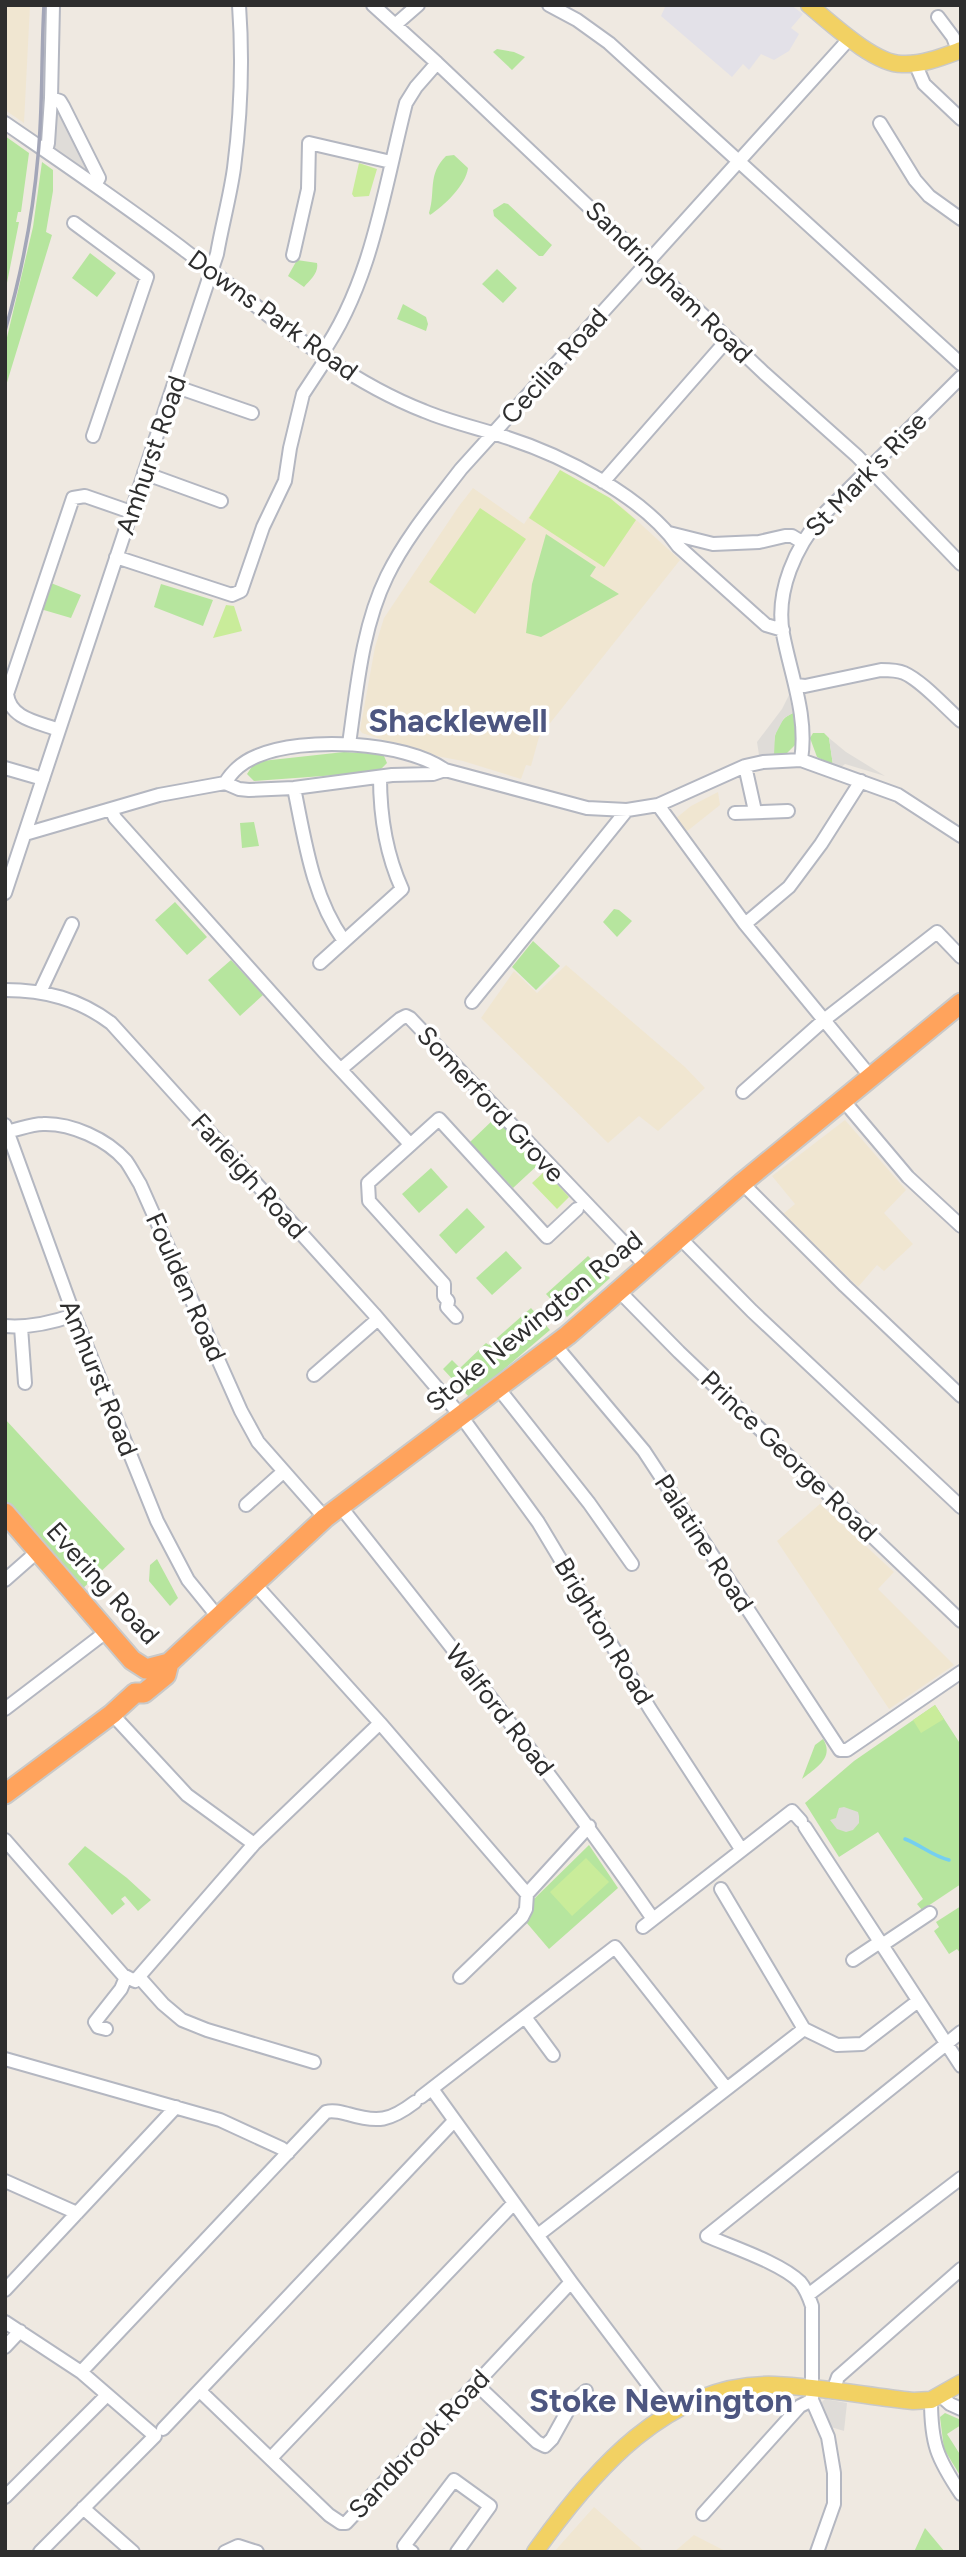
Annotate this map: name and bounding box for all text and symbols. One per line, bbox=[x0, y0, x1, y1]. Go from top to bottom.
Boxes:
street label: Sandringham Road bbox=[579, 194, 759, 370]
street label: Downs Park Road bbox=[182, 243, 364, 387]
street label: Cecilia Road bbox=[494, 302, 614, 430]
street label: Amhurst Road bbox=[109, 371, 193, 539]
street label: St Mark's Rise bbox=[798, 405, 934, 543]
district label: Shacklewell bbox=[368, 701, 548, 740]
street label: Somerford Grove bbox=[410, 1019, 572, 1189]
street label: Farleigh Road bbox=[184, 1107, 314, 1245]
street label: Foulden Road bbox=[139, 1208, 233, 1366]
street label: Stoke Newington Road bbox=[419, 1224, 649, 1418]
street label: Amhurst Road bbox=[53, 1295, 145, 1461]
street label: Prince George Road bbox=[694, 1364, 884, 1548]
street label: Palatine Road bbox=[648, 1468, 760, 1618]
street label: Evering Road bbox=[40, 1515, 166, 1651]
street label: Brighton Road bbox=[548, 1552, 660, 1710]
street label: Walford Road bbox=[439, 1638, 561, 1782]
street label: Sandbrook Road bbox=[342, 2363, 496, 2525]
district label: Stoke Newington bbox=[529, 2381, 793, 2420]

